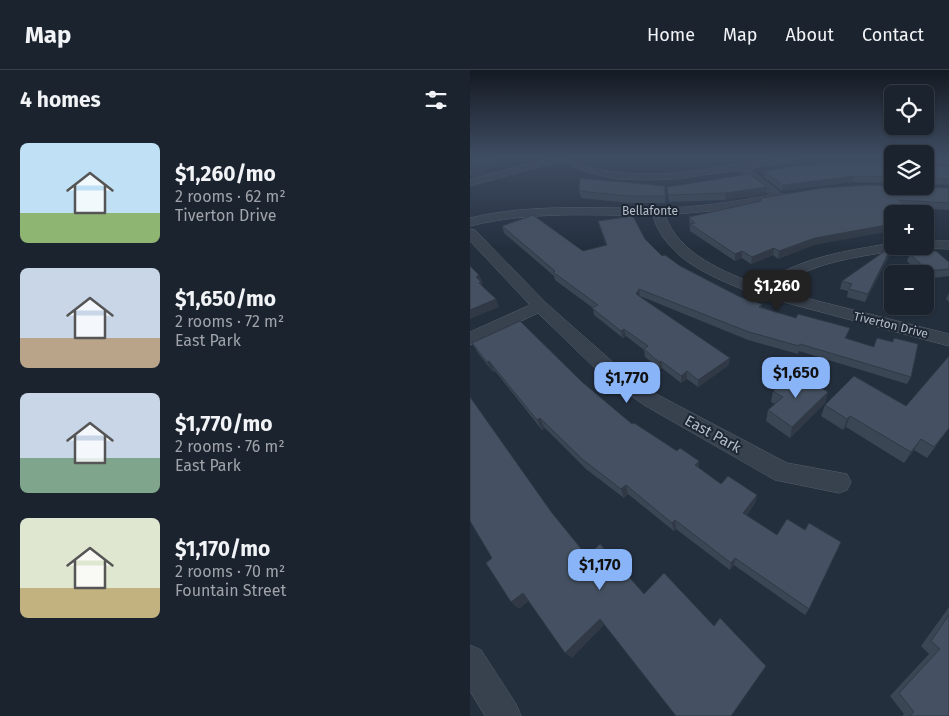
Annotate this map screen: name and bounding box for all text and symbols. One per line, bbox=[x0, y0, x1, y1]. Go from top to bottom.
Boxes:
text: Map bbox=[25, 21, 71, 49]
text: Home bbox=[647, 24, 695, 46]
text: Map bbox=[723, 24, 757, 46]
text: About bbox=[785, 24, 834, 46]
text: Contact bbox=[862, 24, 924, 46]
map controls bbox=[884, 85, 934, 315]
button: locate bbox=[884, 85, 934, 135]
icon: filters bbox=[422, 86, 450, 114]
text: 4 homes bbox=[20, 87, 101, 113]
button: layers bbox=[884, 145, 934, 195]
text: $1,260/mo bbox=[175, 161, 276, 187]
icon: home bbox=[60, 163, 120, 223]
text: 2 rooms · 62 m² bbox=[175, 187, 286, 206]
street label: Bellafonte bbox=[622, 204, 678, 218]
button: + bbox=[884, 205, 934, 255]
text: Tiverton Drive bbox=[175, 206, 277, 225]
button: − bbox=[884, 265, 934, 315]
pin: $1,260 bbox=[736, 270, 818, 312]
text: $1,260 bbox=[754, 276, 800, 295]
text: $1,650/mo bbox=[175, 286, 276, 312]
icon: home bbox=[60, 288, 120, 348]
street label: Tiverton Drive bbox=[852, 309, 930, 341]
text: 2 rooms · 72 m² bbox=[175, 312, 284, 331]
text: East Park bbox=[175, 331, 241, 350]
pin: $1,650 bbox=[755, 356, 837, 399]
pin: $1,770 bbox=[586, 362, 668, 404]
text: $1,650 bbox=[773, 363, 819, 382]
text: $1,770 bbox=[605, 368, 649, 387]
text: $1,770/mo bbox=[175, 411, 273, 437]
street label: East Park bbox=[682, 411, 745, 457]
icon: home bbox=[60, 413, 120, 473]
text: 2 rooms · 76 m² bbox=[175, 437, 285, 456]
text: East Park bbox=[175, 456, 241, 475]
text: $1,170/mo bbox=[175, 536, 270, 562]
icon: home bbox=[60, 538, 120, 598]
pin: $1,170 bbox=[559, 548, 641, 591]
text: $1,170 bbox=[579, 555, 621, 574]
text: 2 rooms · 70 m² bbox=[175, 562, 285, 581]
text: Fountain Street bbox=[175, 581, 286, 600]

